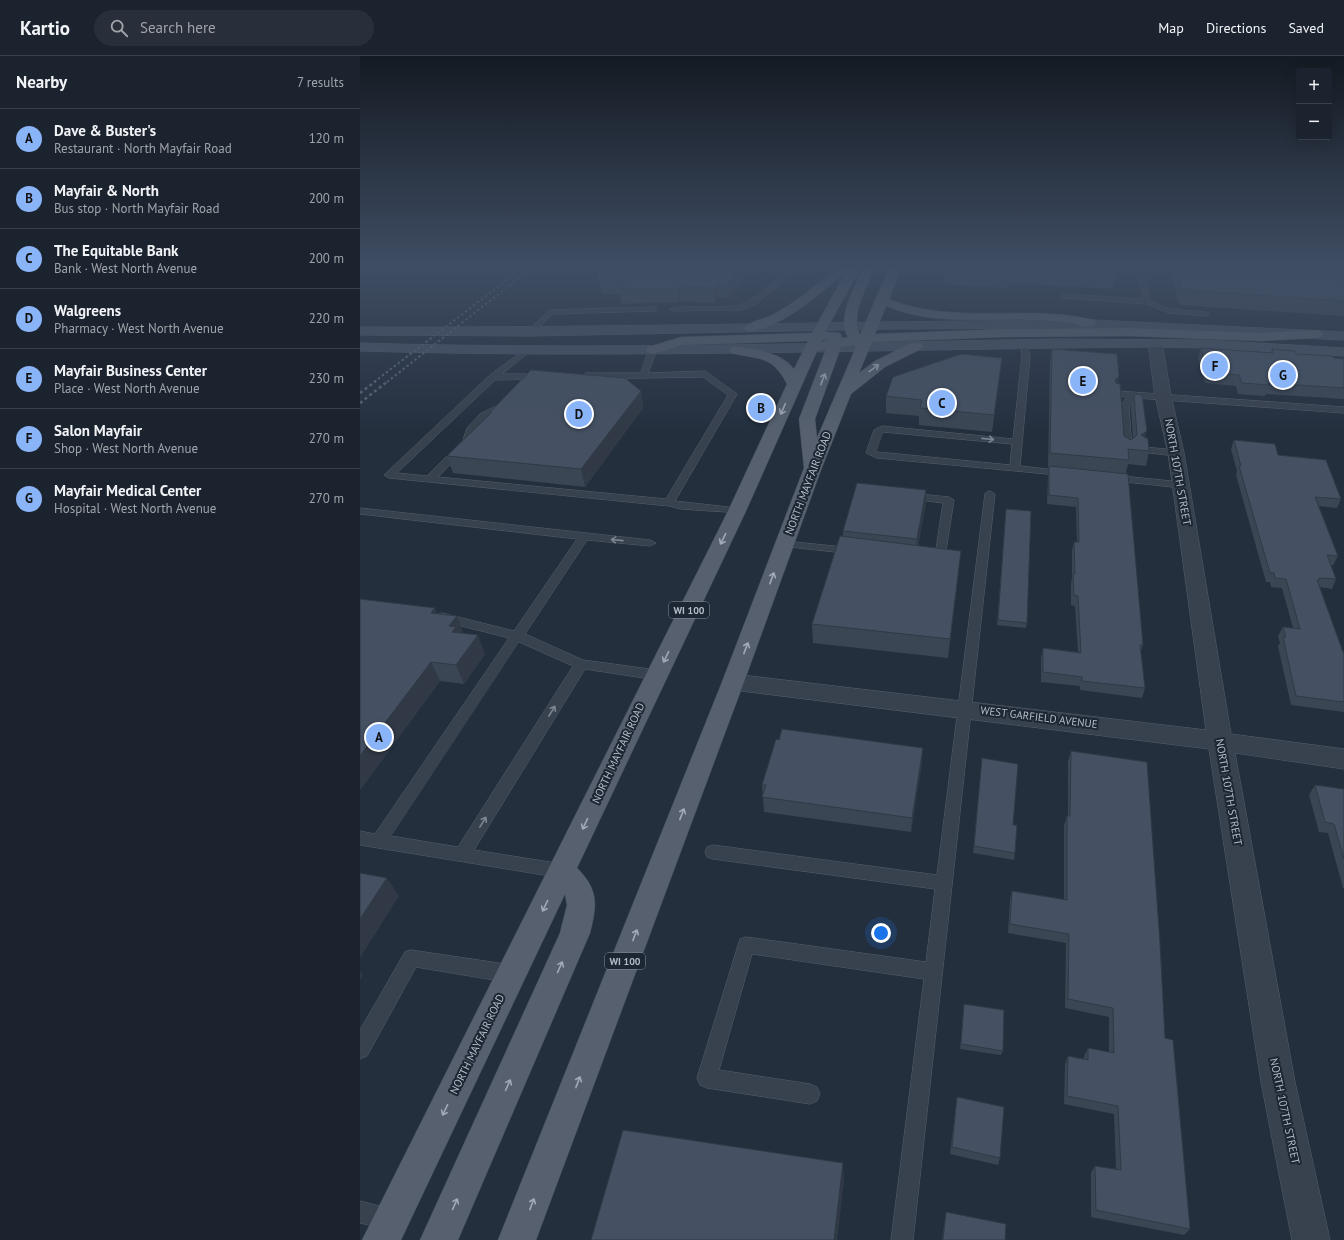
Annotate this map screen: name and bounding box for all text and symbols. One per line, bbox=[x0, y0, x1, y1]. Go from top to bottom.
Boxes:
search box bbox=[94, 10, 374, 46]
text: Kartio bbox=[20, 16, 70, 40]
icon: search bbox=[108, 17, 130, 39]
text: Search here bbox=[140, 18, 216, 37]
text: Map bbox=[1158, 19, 1184, 37]
text: Directions bbox=[1206, 19, 1266, 37]
text: Saved bbox=[1288, 19, 1324, 37]
map controls bbox=[1296, 68, 1332, 140]
button: + bbox=[1296, 68, 1332, 104]
text: Nearby bbox=[16, 71, 67, 93]
text: 7 results bbox=[297, 74, 344, 91]
button: − bbox=[1296, 104, 1332, 140]
text: Dave & Buster's bbox=[54, 121, 156, 140]
text: A bbox=[25, 130, 33, 147]
text: 120 m bbox=[309, 130, 344, 147]
text: Restaurant · North Mayfair Road bbox=[54, 140, 232, 157]
text: Mayfair & North bbox=[54, 181, 159, 200]
text: B bbox=[25, 190, 33, 207]
text: 200 m bbox=[309, 190, 344, 207]
text: Bus stop · North Mayfair Road bbox=[54, 200, 220, 217]
text: The Equitable Bank bbox=[54, 241, 178, 260]
text: C bbox=[25, 250, 33, 267]
text: 200 m bbox=[309, 250, 344, 267]
text: Bank · West North Avenue bbox=[54, 260, 197, 277]
text: Walgreens bbox=[54, 301, 121, 320]
text: D bbox=[25, 310, 33, 327]
text: 220 m bbox=[309, 310, 344, 327]
text: Pharmacy · West North Avenue bbox=[54, 320, 224, 337]
pin: F bbox=[1202, 351, 1228, 381]
pin: G bbox=[1270, 360, 1296, 390]
text: Mayfair Business Center bbox=[54, 361, 207, 380]
one-way arrow bbox=[869, 364, 880, 373]
pin: E bbox=[1070, 366, 1096, 396]
text: E bbox=[26, 370, 32, 387]
text: 230 m bbox=[309, 370, 344, 387]
one-way arrow bbox=[819, 373, 827, 385]
text: Place · West North Avenue bbox=[54, 380, 200, 397]
pin: C bbox=[929, 388, 955, 418]
pin: B bbox=[748, 393, 774, 423]
pin: D bbox=[566, 399, 592, 429]
one-way arrow bbox=[779, 402, 786, 414]
street label: NORTH 107TH STREET bbox=[1162, 418, 1194, 526]
text: Salon Mayfair bbox=[54, 421, 142, 440]
street label: NORTH MAYFAIR ROAD bbox=[782, 429, 834, 537]
text: F bbox=[26, 430, 32, 447]
text: 270 m bbox=[309, 430, 344, 447]
one-way arrow bbox=[981, 435, 994, 443]
text: Shop · West North Avenue bbox=[54, 440, 198, 457]
text: Mayfair Medical Center bbox=[54, 481, 201, 500]
text: G bbox=[25, 490, 33, 507]
text: 270 m bbox=[309, 490, 344, 507]
text: Hospital · West North Avenue bbox=[54, 500, 216, 517]
one-way arrow bbox=[719, 533, 726, 545]
one-way arrow bbox=[611, 536, 624, 543]
one-way arrow bbox=[769, 573, 777, 585]
road number: WI 100 bbox=[669, 602, 709, 618]
one-way arrow bbox=[742, 643, 750, 655]
one-way arrow bbox=[662, 650, 669, 662]
street label: NORTH MAYFAIR ROAD bbox=[589, 700, 647, 806]
street label: WEST GARFIELD AVENUE bbox=[980, 703, 1098, 731]
one-way arrow bbox=[548, 705, 556, 717]
pin: A bbox=[366, 722, 392, 752]
street label: NORTH 107TH STREET bbox=[1213, 738, 1245, 846]
one-way arrow bbox=[679, 808, 687, 820]
one-way arrow bbox=[479, 817, 487, 828]
one-way arrow bbox=[581, 817, 588, 829]
one-way arrow bbox=[541, 900, 548, 912]
your location bbox=[871, 923, 891, 943]
one-way arrow bbox=[632, 929, 640, 941]
road number: WI 100 bbox=[605, 953, 645, 969]
one-way arrow bbox=[557, 961, 564, 973]
street label: NORTH MAYFAIR ROAD bbox=[447, 992, 507, 1096]
street label: NORTH 107TH STREET bbox=[1267, 1057, 1303, 1165]
one-way arrow bbox=[575, 1077, 583, 1089]
one-way arrow bbox=[504, 1080, 512, 1092]
one-way arrow bbox=[440, 1104, 448, 1116]
one-way arrow bbox=[528, 1198, 536, 1210]
one-way arrow bbox=[452, 1199, 459, 1211]

